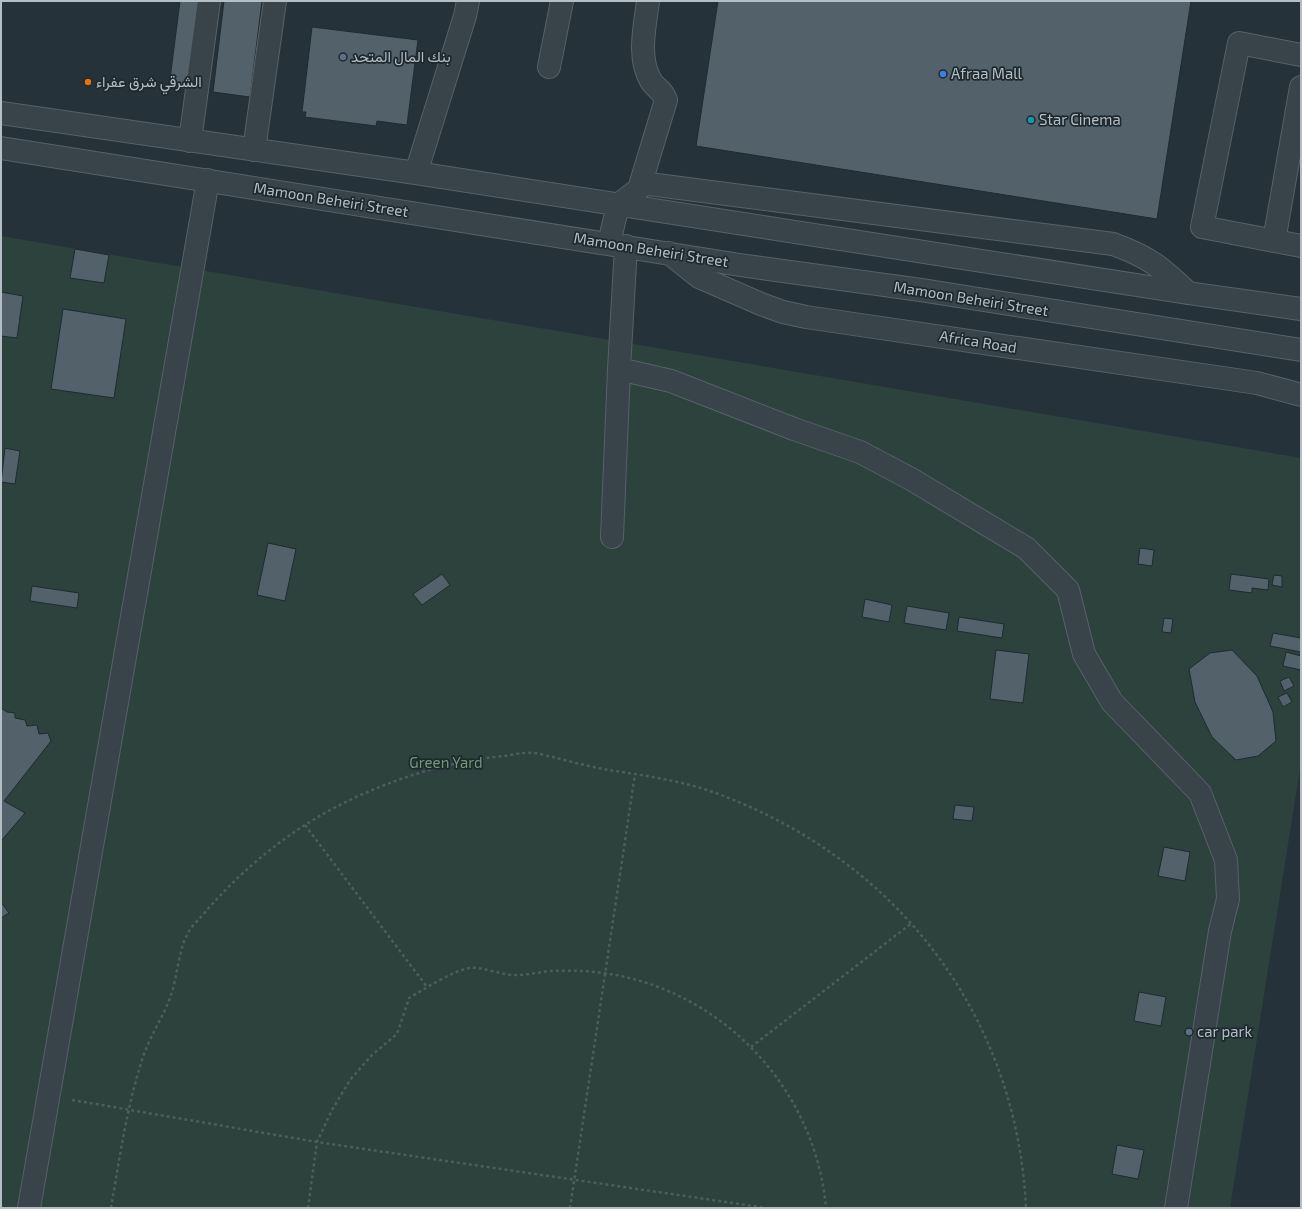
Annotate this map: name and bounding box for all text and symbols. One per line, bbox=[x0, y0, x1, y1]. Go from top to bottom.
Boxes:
place label: بنك المال المتحد bbox=[351, 47, 451, 66]
marker: بنك المال المتحد bbox=[338, 52, 348, 62]
place label: Afraa Mall bbox=[951, 64, 1023, 82]
marker: Afraa Mall bbox=[938, 69, 948, 79]
place label: الشرقي شرق عفراء bbox=[96, 72, 202, 95]
marker: الشرقي شرق عفراء bbox=[83, 77, 93, 87]
place label: Star Cinema bbox=[1039, 110, 1121, 128]
marker: Star Cinema bbox=[1026, 115, 1036, 125]
street label: Mamoon Beheiri Street bbox=[253, 178, 410, 220]
street label: Mamoon Beheiri Street bbox=[573, 228, 730, 270]
street label: Mamoon Beheiri Street bbox=[893, 277, 1050, 319]
street label: Africa Road bbox=[938, 326, 1018, 356]
park label: Green Yard bbox=[409, 753, 483, 771]
place label: car park bbox=[1197, 1022, 1253, 1040]
marker: car park bbox=[1184, 1027, 1194, 1037]

